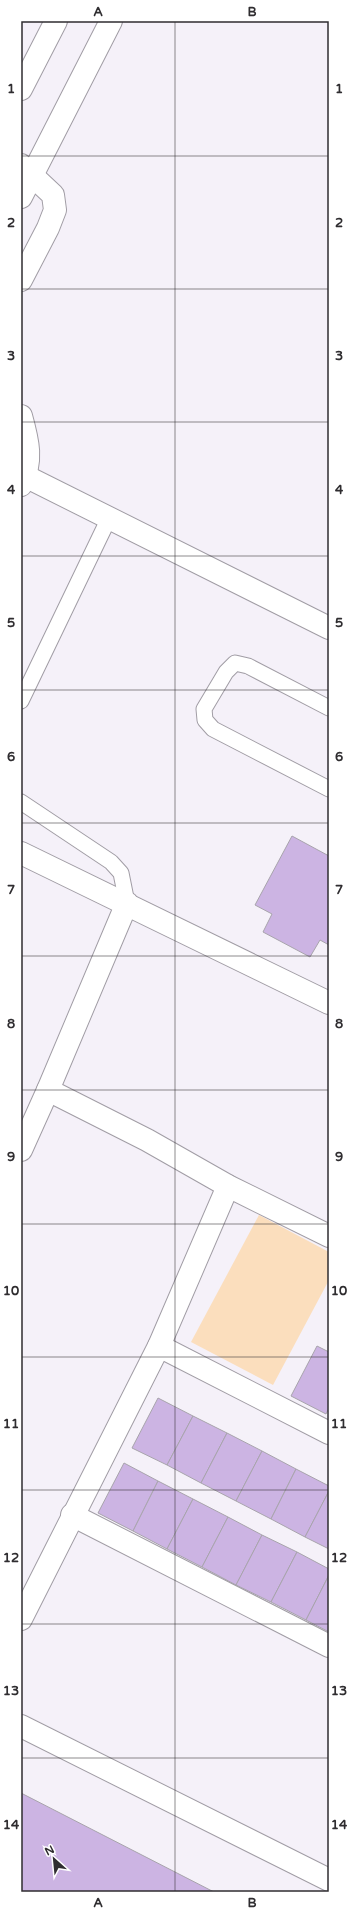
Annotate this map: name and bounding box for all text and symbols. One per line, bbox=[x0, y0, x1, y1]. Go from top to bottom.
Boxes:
text: A bbox=[93, 4, 103, 20]
text: B bbox=[247, 4, 257, 20]
text: 1 bbox=[7, 81, 15, 97]
text: 1 bbox=[335, 81, 343, 97]
text: 2 bbox=[7, 215, 15, 231]
text: 2 bbox=[335, 215, 343, 231]
text: 3 bbox=[7, 348, 15, 364]
text: 3 bbox=[335, 348, 343, 364]
text: 4 bbox=[7, 482, 16, 498]
text: 4 bbox=[335, 482, 344, 498]
text: 5 bbox=[7, 615, 15, 631]
text: 5 bbox=[335, 615, 343, 631]
text: 6 bbox=[7, 749, 15, 765]
text: 6 bbox=[335, 749, 343, 765]
text: 7 bbox=[7, 882, 15, 898]
text: 7 bbox=[335, 882, 343, 898]
text: 8 bbox=[7, 1016, 15, 1032]
text: 8 bbox=[335, 1016, 343, 1032]
text: 9 bbox=[7, 1149, 15, 1165]
text: 9 bbox=[335, 1149, 343, 1165]
text: 10 bbox=[3, 1283, 19, 1299]
text: 10 bbox=[331, 1283, 347, 1299]
text: 11 bbox=[3, 1416, 19, 1432]
text: 11 bbox=[331, 1416, 347, 1432]
text: 12 bbox=[3, 1550, 19, 1566]
text: 12 bbox=[331, 1550, 347, 1566]
text: 13 bbox=[3, 1683, 19, 1699]
text: 13 bbox=[331, 1683, 347, 1699]
text: 14 bbox=[3, 1817, 20, 1833]
text: 14 bbox=[331, 1817, 348, 1833]
north arrow bbox=[34, 1839, 74, 1879]
text: N bbox=[43, 1843, 57, 1858]
text: A bbox=[93, 1895, 103, 1911]
text: B bbox=[247, 1895, 257, 1911]

